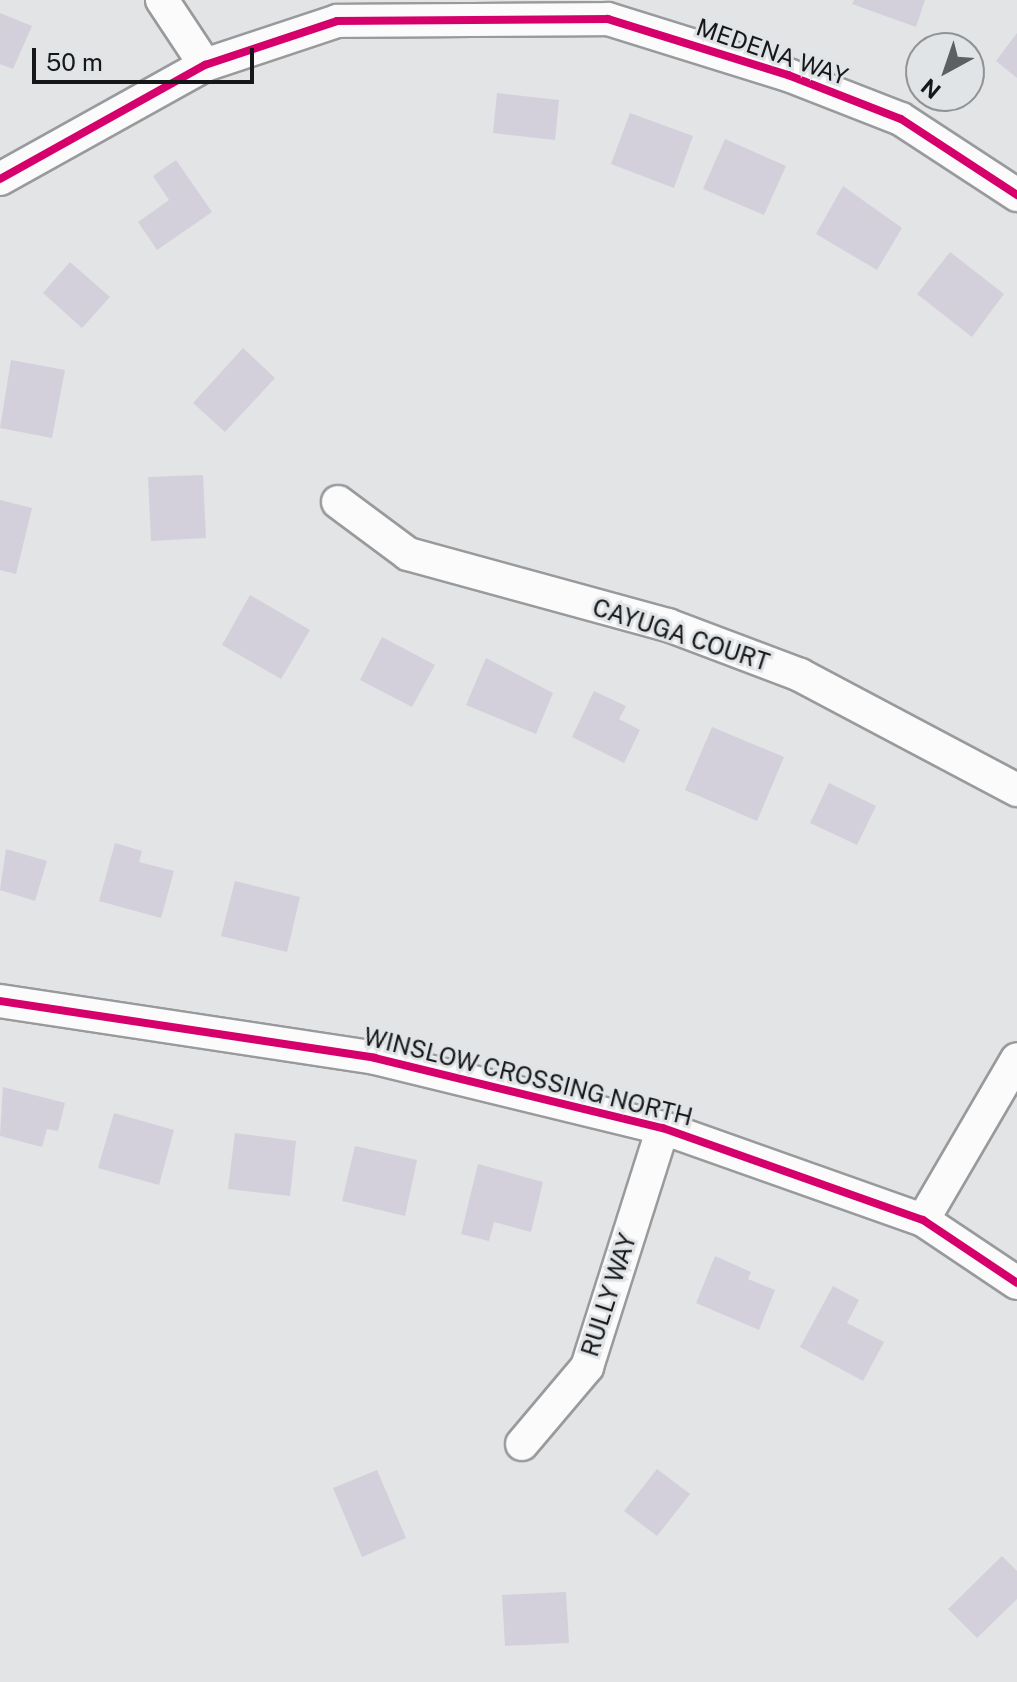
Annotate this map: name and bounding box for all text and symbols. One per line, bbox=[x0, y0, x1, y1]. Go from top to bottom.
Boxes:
street label: MEDENA WAY bbox=[692, 13, 852, 91]
scale bar bbox=[36, 32, 258, 82]
north arrow bbox=[905, 32, 985, 112]
text: 50 m bbox=[46, 48, 103, 76]
text: N bbox=[916, 73, 946, 104]
street label: CAYUGA COURT bbox=[589, 593, 773, 677]
street label: WINSLOW CROSSING NORTH bbox=[361, 1022, 695, 1132]
street label: RULLY WAY bbox=[575, 1229, 643, 1361]

